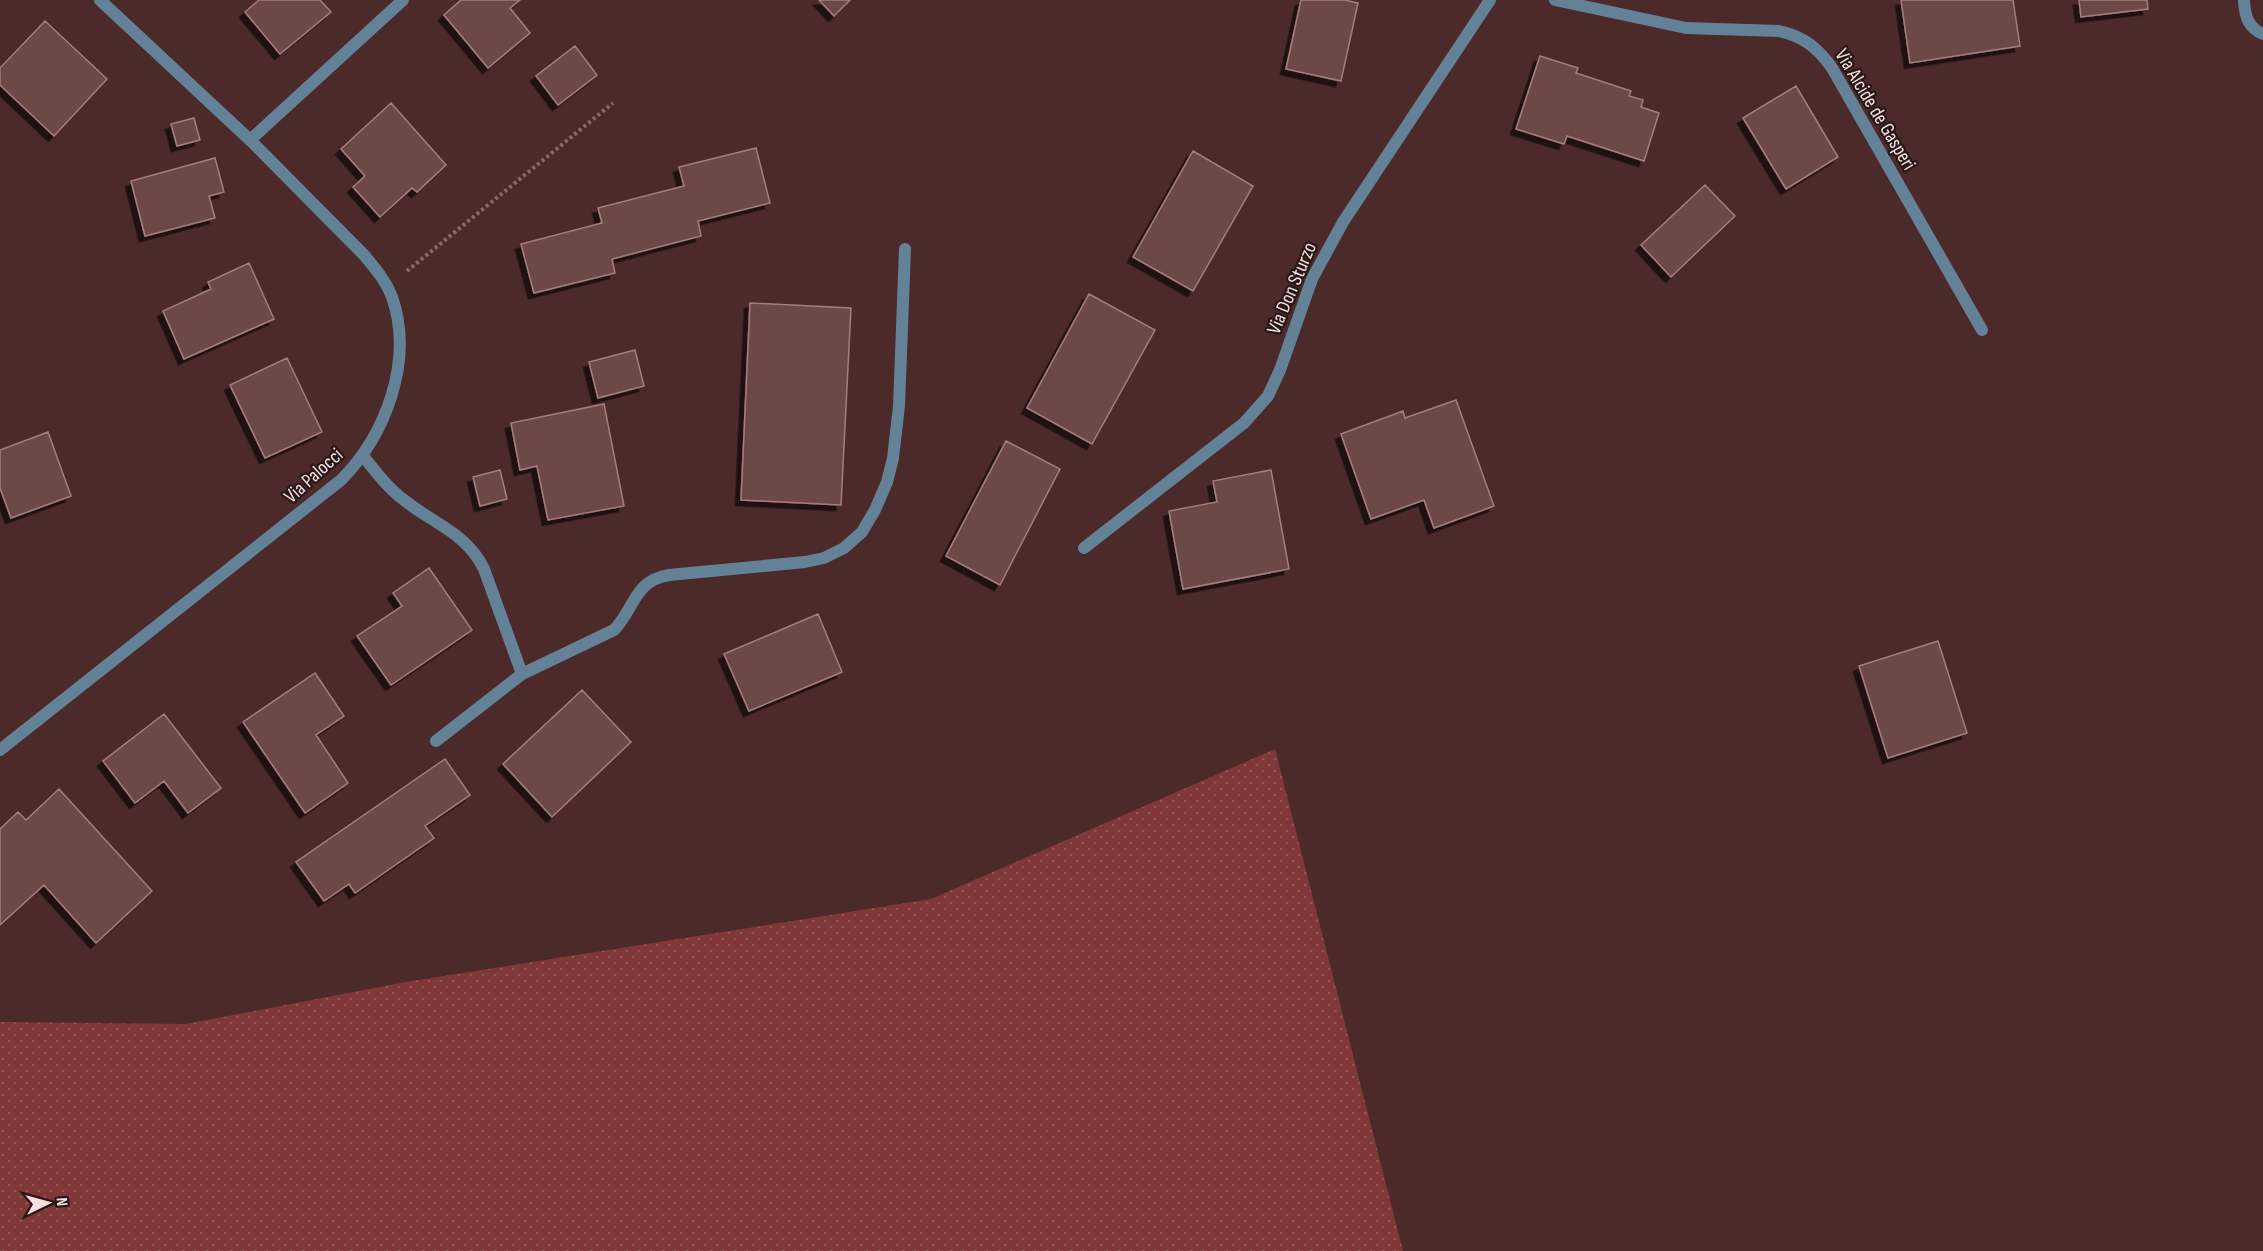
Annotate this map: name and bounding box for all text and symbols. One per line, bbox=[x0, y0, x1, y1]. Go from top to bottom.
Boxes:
street label: Via Alcide de Gasperi bbox=[1829, 44, 1921, 175]
street label: Via Don Sturzo bbox=[1262, 239, 1322, 338]
street label: Via Palocci bbox=[279, 443, 348, 508]
north arrow bbox=[18, 1173, 78, 1233]
text: N bbox=[52, 1197, 71, 1207]

